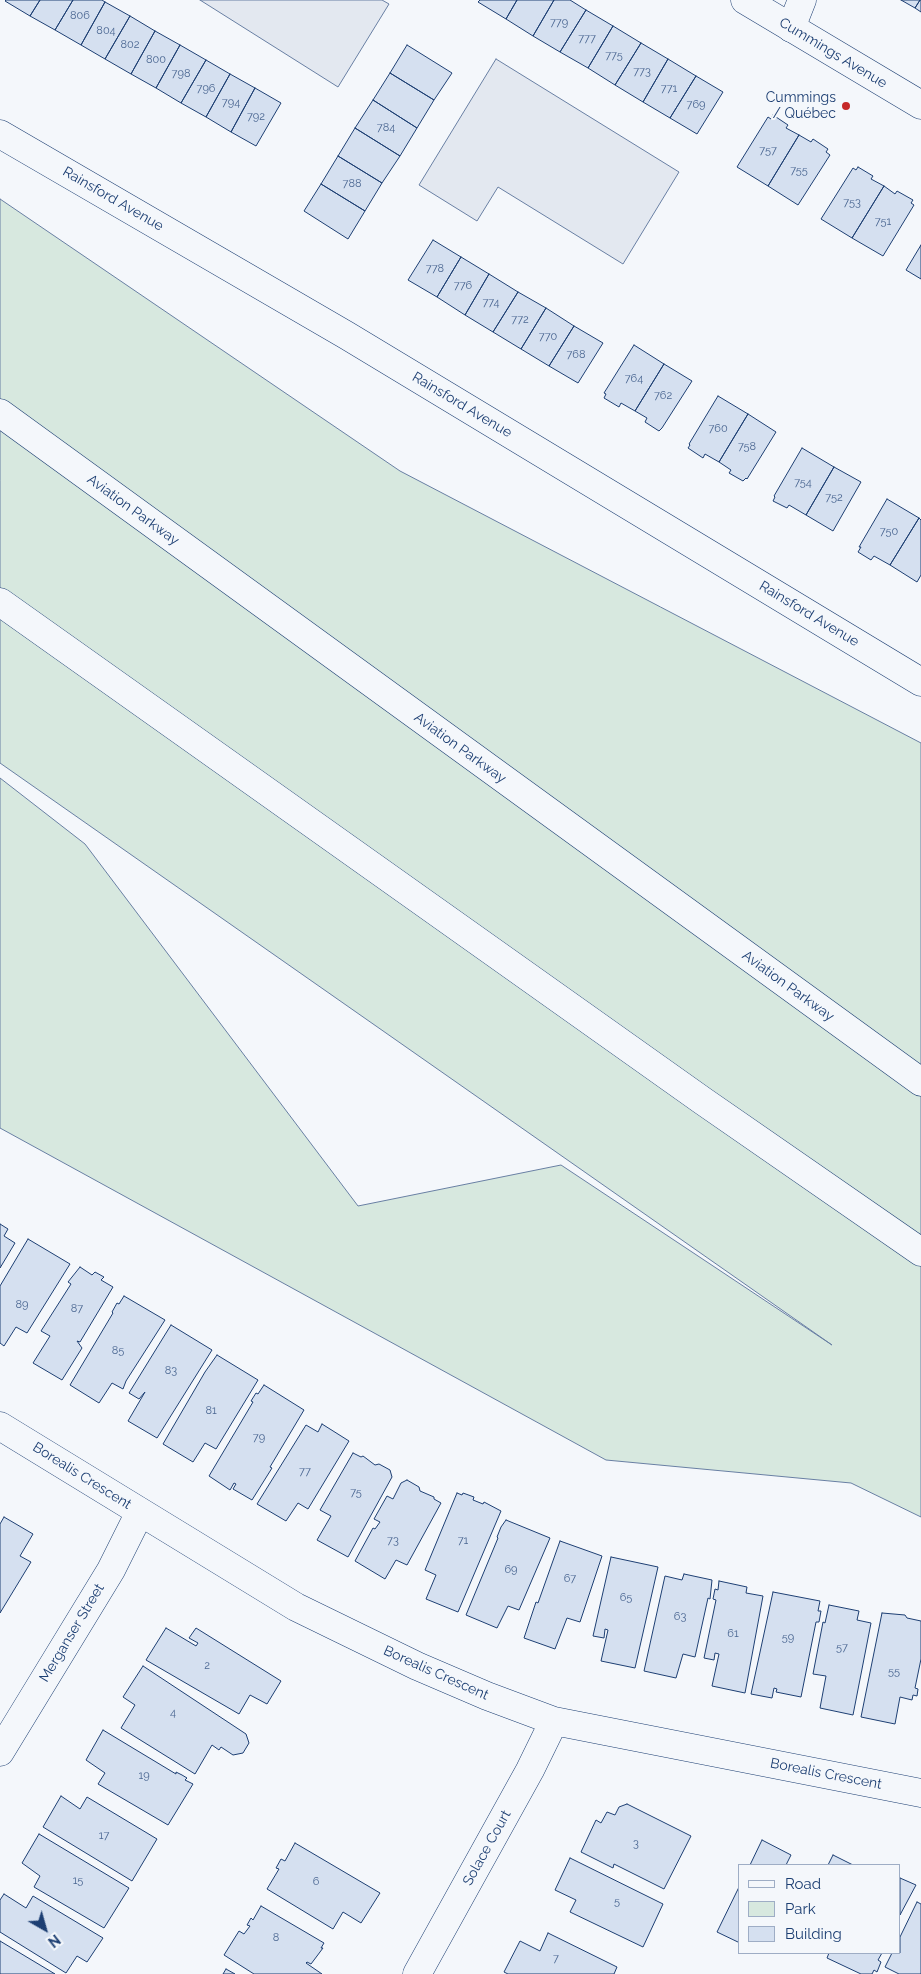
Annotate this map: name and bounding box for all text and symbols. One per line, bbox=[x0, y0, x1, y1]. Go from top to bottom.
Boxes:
house number: 806 bbox=[70, 9, 90, 23]
street label: Cummings Avenue bbox=[776, 14, 890, 92]
house number: 779 bbox=[550, 16, 568, 30]
house number: 804 bbox=[96, 24, 116, 38]
house number: 777 bbox=[578, 32, 596, 46]
house number: 802 bbox=[121, 38, 139, 52]
house number: 775 bbox=[605, 49, 623, 63]
house number: 800 bbox=[146, 53, 166, 67]
house number: 773 bbox=[633, 65, 651, 79]
house number: 798 bbox=[172, 67, 190, 81]
house number: 796 bbox=[197, 82, 215, 96]
house number: 771 bbox=[661, 82, 677, 96]
place label: Cummings / Québec bbox=[766, 90, 836, 122]
house number: 794 bbox=[222, 96, 240, 110]
house number: 769 bbox=[687, 98, 705, 112]
marker: Cummings / Québec bbox=[840, 100, 852, 112]
house number: 792 bbox=[247, 110, 265, 124]
house number: 784 bbox=[377, 121, 395, 135]
house number: 757 bbox=[759, 144, 777, 158]
street label: Rainsford Avenue bbox=[60, 163, 166, 235]
house number: 755 bbox=[790, 164, 808, 178]
house number: 788 bbox=[343, 177, 361, 191]
house number: 753 bbox=[843, 196, 861, 210]
house number: 751 bbox=[875, 215, 891, 229]
house number: 778 bbox=[426, 262, 444, 276]
house number: 776 bbox=[454, 279, 472, 293]
house number: 774 bbox=[482, 296, 500, 310]
house number: 772 bbox=[511, 313, 529, 327]
house number: 770 bbox=[539, 330, 557, 344]
house number: 768 bbox=[566, 348, 586, 362]
street label: Rainsford Avenue bbox=[409, 369, 515, 441]
house number: 764 bbox=[625, 372, 643, 386]
house number: 762 bbox=[654, 389, 672, 403]
house number: 760 bbox=[708, 422, 728, 436]
house number: 758 bbox=[738, 440, 756, 454]
street label: Aviation Parkway bbox=[84, 471, 182, 549]
house number: 754 bbox=[794, 476, 812, 490]
house number: 752 bbox=[825, 491, 843, 505]
house number: 750 bbox=[880, 525, 898, 539]
street label: Rainsford Avenue bbox=[756, 578, 862, 650]
street label: Aviation Parkway bbox=[411, 709, 509, 787]
street label: Aviation Parkway bbox=[739, 947, 837, 1025]
house number: 89 bbox=[16, 1298, 28, 1312]
house number: 87 bbox=[71, 1302, 83, 1316]
house number: 85 bbox=[112, 1344, 124, 1358]
house number: 83 bbox=[165, 1364, 177, 1378]
house number: 81 bbox=[205, 1404, 217, 1418]
house number: 79 bbox=[253, 1431, 265, 1445]
street label: Borealis Crescent bbox=[30, 1439, 134, 1513]
house number: 77 bbox=[299, 1465, 311, 1479]
house number: 75 bbox=[350, 1486, 362, 1500]
house number: 73 bbox=[387, 1534, 399, 1548]
house number: 71 bbox=[458, 1534, 468, 1548]
house number: 69 bbox=[504, 1563, 518, 1577]
house number: 67 bbox=[564, 1572, 576, 1586]
street label: Merganser Street bbox=[36, 1581, 108, 1685]
house number: 65 bbox=[620, 1591, 632, 1605]
house number: 63 bbox=[674, 1610, 686, 1624]
house number: 61 bbox=[727, 1627, 739, 1641]
house number: 59 bbox=[782, 1631, 794, 1645]
house number: 57 bbox=[836, 1641, 848, 1655]
street label: Borealis Crescent bbox=[381, 1642, 491, 1704]
house number: 2 bbox=[204, 1659, 210, 1673]
house number: 55 bbox=[888, 1665, 900, 1679]
house number: 4 bbox=[170, 1706, 176, 1720]
street label: Borealis Crescent bbox=[769, 1755, 883, 1793]
house number: 19 bbox=[138, 1769, 150, 1783]
street label: Solace Court bbox=[459, 1807, 515, 1889]
house number: 17 bbox=[99, 1829, 109, 1843]
house number: 3 bbox=[633, 1837, 639, 1851]
legend bbox=[738, 1864, 901, 1954]
house number: 15 bbox=[73, 1874, 83, 1888]
house number: 6 bbox=[313, 1875, 319, 1889]
text: Road bbox=[785, 1875, 821, 1893]
house number: 5 bbox=[614, 1895, 620, 1909]
text: Park bbox=[785, 1900, 816, 1918]
north arrow bbox=[20, 1904, 70, 1954]
text: Building bbox=[785, 1925, 842, 1943]
text: N bbox=[45, 1931, 63, 1950]
house number: 8 bbox=[273, 1931, 279, 1945]
house number: 7 bbox=[553, 1952, 559, 1966]

